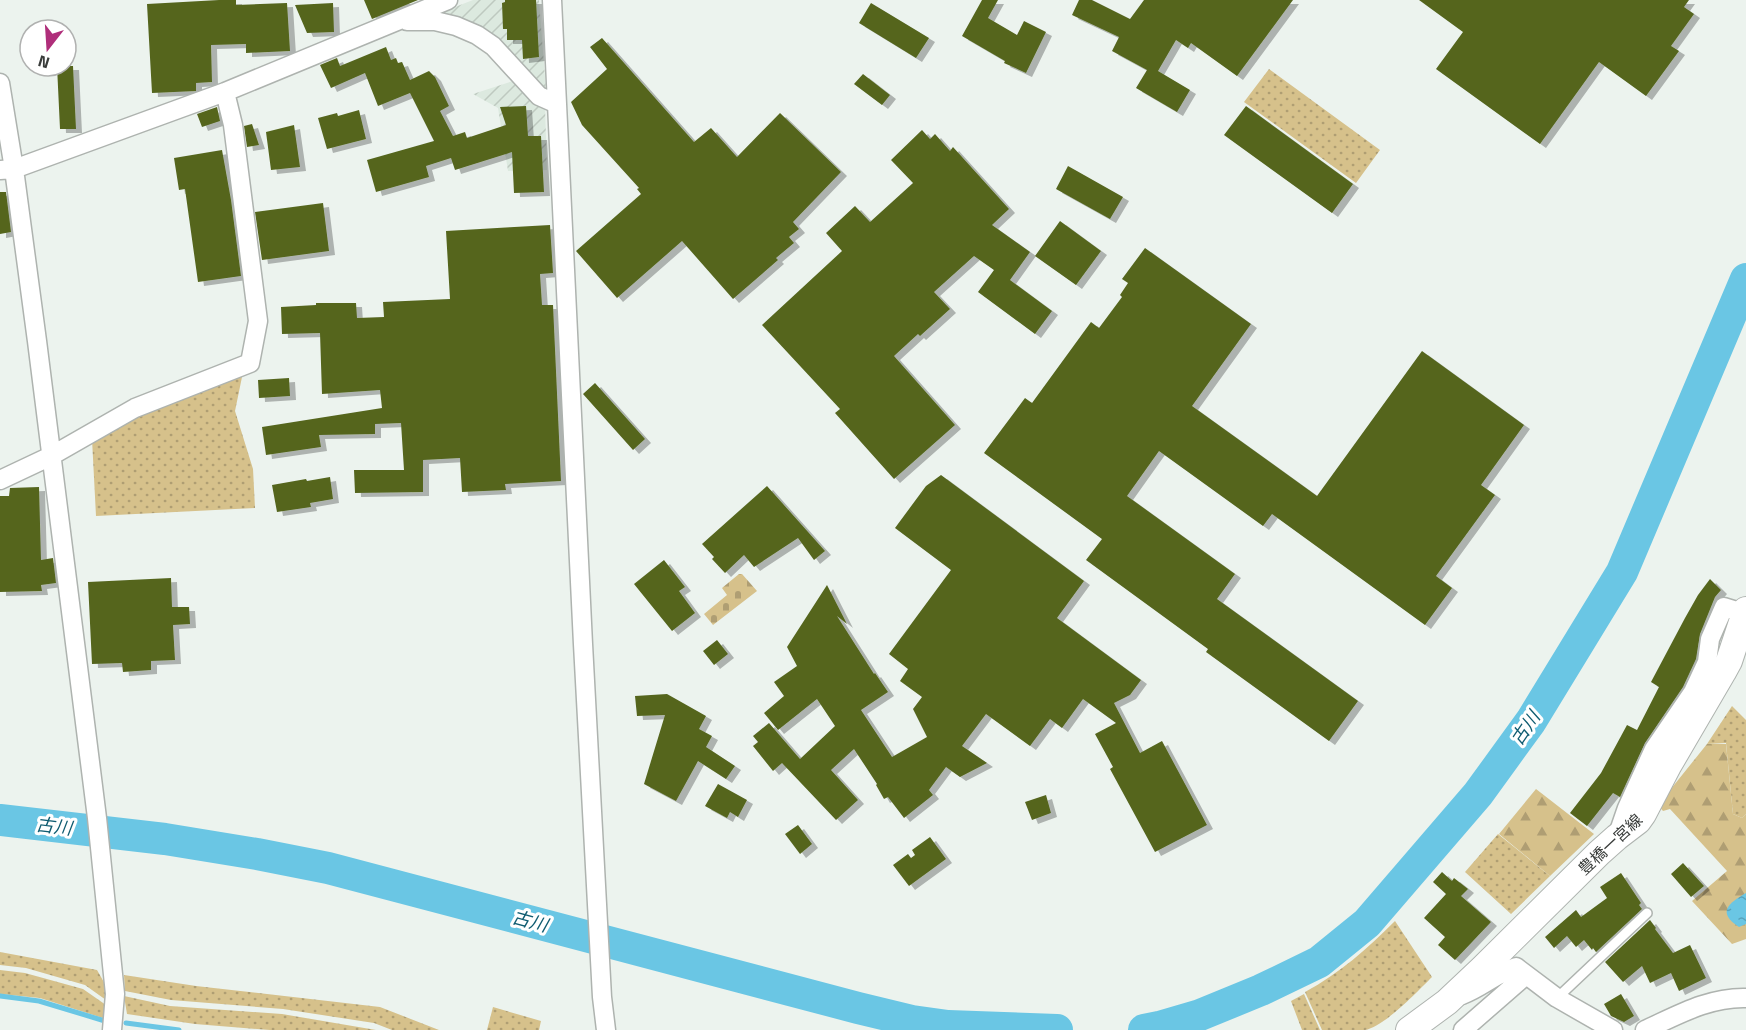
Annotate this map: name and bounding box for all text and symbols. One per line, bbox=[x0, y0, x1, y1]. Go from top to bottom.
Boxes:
north arrow bbox=[18, 18, 78, 78]
text: N bbox=[35, 49, 52, 75]
water label: 古川 bbox=[1504, 704, 1547, 750]
street label: 豊橋一宮線 bbox=[1573, 808, 1647, 880]
water label: 古川 bbox=[34, 810, 75, 842]
water label: 古川 bbox=[509, 903, 553, 939]

